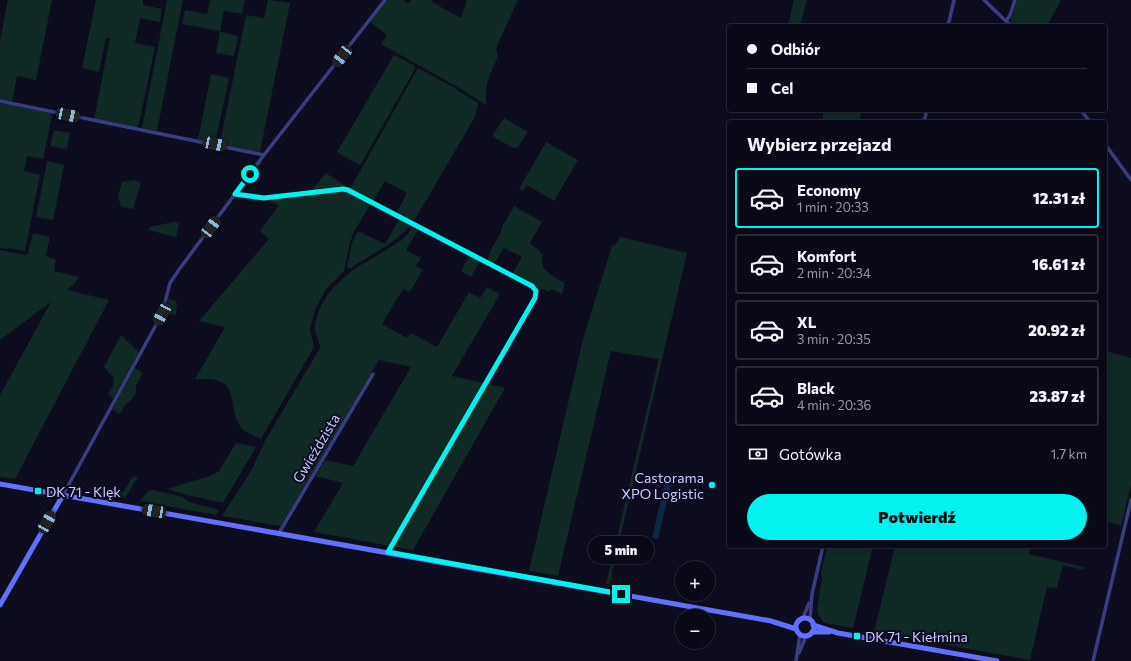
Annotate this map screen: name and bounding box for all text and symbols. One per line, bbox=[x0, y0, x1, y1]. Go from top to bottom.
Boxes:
text: Odbiór bbox=[771, 40, 820, 58]
car bbox=[330, 43, 354, 69]
text: Cel bbox=[771, 79, 793, 97]
car bbox=[55, 107, 81, 123]
text: Wybierz przejazd bbox=[747, 133, 891, 155]
car bbox=[202, 136, 228, 152]
route start bbox=[241, 165, 259, 183]
icon: car bbox=[749, 180, 785, 216]
text: Economy bbox=[797, 181, 861, 199]
text: 12.31 zł bbox=[1033, 189, 1085, 207]
text: 1 min · 20:33 bbox=[797, 199, 869, 215]
car bbox=[199, 214, 223, 240]
icon: car bbox=[749, 246, 785, 282]
text: Komfort bbox=[797, 247, 856, 265]
text: 16.61 zł bbox=[1032, 255, 1085, 273]
text: 2 min · 20:34 bbox=[797, 265, 871, 281]
car bbox=[151, 301, 173, 327]
icon: car bbox=[749, 312, 785, 348]
text: XL bbox=[797, 313, 816, 331]
text: 20.92 zł bbox=[1028, 321, 1085, 339]
text: 3 min · 20:35 bbox=[797, 331, 871, 347]
icon: car bbox=[749, 378, 785, 414]
text: Black bbox=[797, 379, 835, 397]
text: 23.87 zł bbox=[1030, 387, 1085, 405]
text: 4 min · 20:36 bbox=[797, 397, 872, 413]
street label: Gwieździsta bbox=[289, 411, 343, 485]
icon: cash bbox=[747, 443, 769, 465]
text: Gotówka bbox=[779, 445, 842, 463]
text: 1.7 km bbox=[1051, 446, 1087, 462]
place label: Castorama XPO Logistic bbox=[621, 469, 704, 502]
marker: Castorama XPO Logistic bbox=[707, 480, 717, 490]
place label: DK 71 - Klęk bbox=[46, 483, 121, 500]
marker: DK 71 - Klęk bbox=[33, 486, 43, 496]
button: Potwierdź bbox=[747, 494, 1087, 540]
car bbox=[141, 503, 167, 519]
car bbox=[36, 509, 58, 535]
callout: 5 min bbox=[588, 536, 654, 564]
text: 5 min bbox=[605, 542, 637, 558]
map controls bbox=[675, 561, 715, 649]
button: + bbox=[675, 561, 715, 601]
route end bbox=[612, 585, 630, 603]
button: − bbox=[675, 609, 715, 649]
place label: DK 71 - Kiełmina bbox=[865, 628, 968, 645]
marker: DK 71 - Kiełmina bbox=[852, 631, 862, 641]

